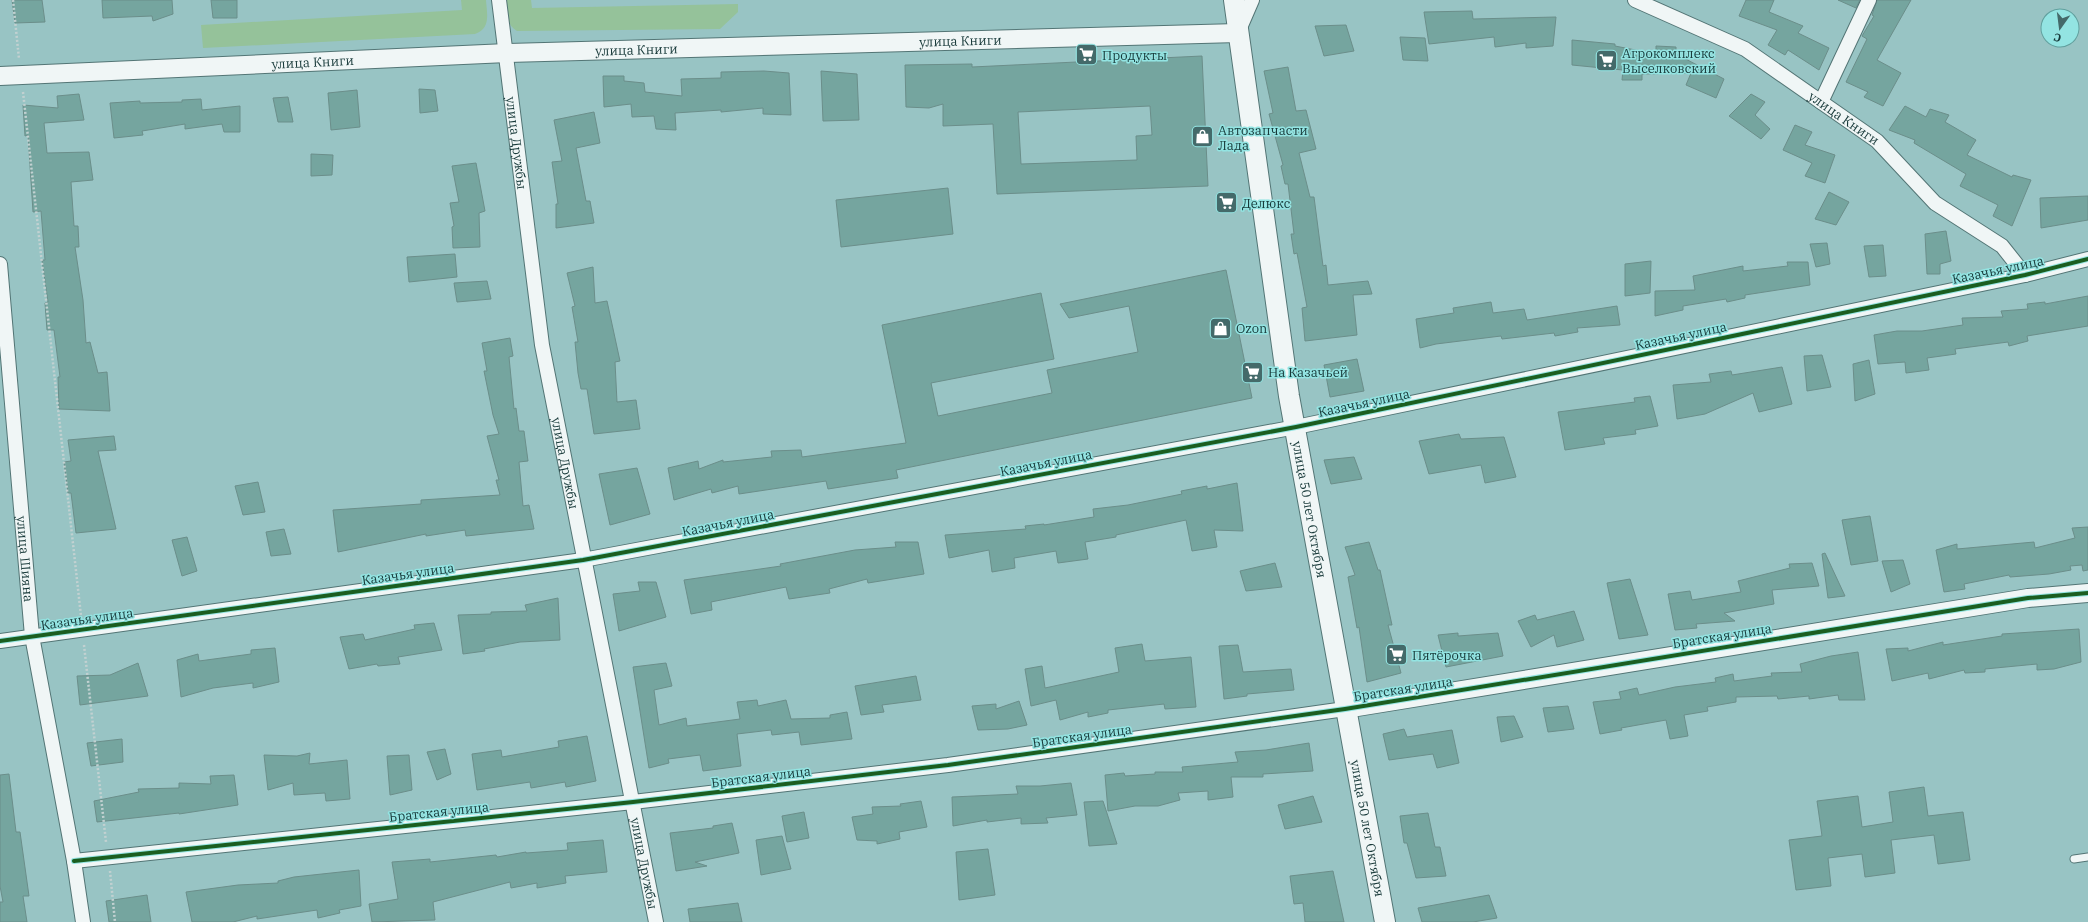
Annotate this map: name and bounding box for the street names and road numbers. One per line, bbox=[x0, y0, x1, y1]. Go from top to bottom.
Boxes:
street label: улица Книги bbox=[919, 31, 1002, 50]
street label: улица Книги bbox=[595, 40, 678, 59]
street label: улица Книги bbox=[271, 51, 354, 72]
street label: улица Книги bbox=[1805, 87, 1883, 149]
street label: улица Дружбы bbox=[503, 96, 531, 190]
street label: Казачья улица bbox=[1951, 252, 2045, 288]
street label: Казачья улица bbox=[1634, 318, 1728, 354]
street label: Казачья улица bbox=[1317, 385, 1411, 421]
street label: улица Дружбы bbox=[548, 416, 583, 510]
street label: улица 50 лет Октября bbox=[1289, 439, 1331, 579]
street label: Казачья улица bbox=[999, 446, 1093, 480]
street label: Казачья улица bbox=[681, 506, 775, 540]
street label: улица Шияна bbox=[13, 515, 38, 603]
street label: Казачья улица bbox=[361, 559, 455, 589]
street label: Казачья улица bbox=[40, 604, 134, 634]
street label: Братская улица bbox=[1671, 620, 1773, 652]
street label: Братская улица bbox=[1352, 673, 1454, 705]
street label: Братская улица bbox=[1031, 721, 1133, 751]
street label: улица 50 лет Октября bbox=[1347, 758, 1389, 898]
street label: Братская улица bbox=[710, 762, 812, 792]
street label: Братская улица bbox=[388, 798, 490, 826]
street label: улица Дружбы bbox=[627, 816, 662, 911]

